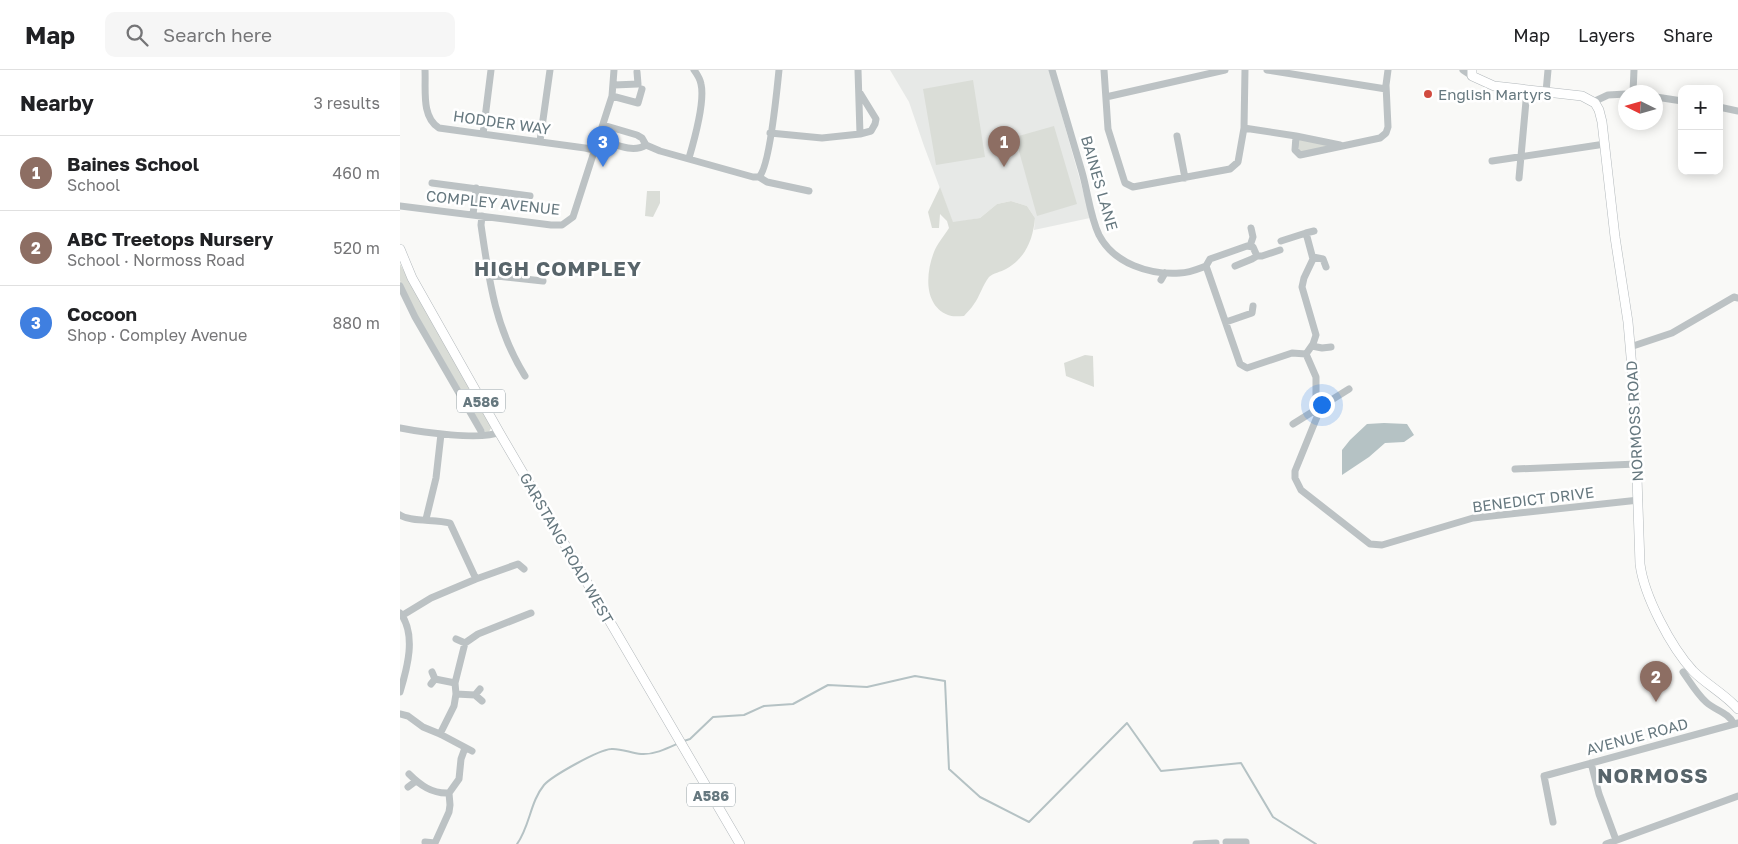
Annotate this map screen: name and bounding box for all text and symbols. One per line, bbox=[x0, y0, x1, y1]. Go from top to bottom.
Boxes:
search box bbox=[105, 12, 455, 57]
text: Map bbox=[25, 20, 75, 49]
icon: search bbox=[123, 21, 151, 49]
text: Search here bbox=[163, 23, 272, 46]
text: Map bbox=[1513, 24, 1550, 46]
text: Layers bbox=[1578, 24, 1635, 46]
text: Share bbox=[1663, 24, 1713, 46]
place label: English Martyrs bbox=[1438, 85, 1551, 103]
north arrow bbox=[1618, 85, 1663, 130]
map controls bbox=[1678, 85, 1723, 175]
button: + bbox=[1678, 85, 1723, 130]
marker: English Martyrs bbox=[1422, 88, 1434, 100]
text: Nearby bbox=[20, 90, 94, 116]
text: 3 results bbox=[313, 93, 380, 113]
street label: HODDER WAY bbox=[452, 106, 552, 138]
pin: 3 bbox=[587, 126, 619, 167]
pin: 1 bbox=[988, 126, 1020, 167]
button: − bbox=[1678, 130, 1723, 175]
street label: BAINES LANE bbox=[1078, 133, 1122, 233]
text: Baines School bbox=[67, 152, 199, 175]
text: 1 bbox=[32, 163, 40, 183]
text: 460 m bbox=[332, 163, 380, 183]
text: School bbox=[67, 175, 120, 195]
street label: COMPLEY AVENUE bbox=[425, 186, 561, 218]
text: ABC Treetops Nursery bbox=[67, 227, 273, 250]
text: 2 bbox=[31, 238, 41, 258]
text: 520 m bbox=[333, 238, 380, 258]
text: School · Normoss Road bbox=[67, 250, 245, 270]
district label: HIGH COMPLEY bbox=[474, 256, 642, 280]
text: Cocoon bbox=[67, 302, 137, 325]
text: 3 bbox=[31, 313, 41, 333]
text: 880 m bbox=[332, 313, 380, 333]
text: Shop · Compley Avenue bbox=[67, 325, 247, 345]
street label: NORMOSS ROAD bbox=[1622, 360, 1646, 482]
road number: A586 bbox=[457, 390, 505, 412]
your location bbox=[1309, 392, 1335, 418]
street label: GARSTANG ROAD WEST bbox=[516, 469, 618, 627]
street label: BENEDICT DRIVE bbox=[1471, 483, 1595, 515]
pin: 2 bbox=[1640, 661, 1672, 702]
street label: AVENUE ROAD bbox=[1584, 714, 1690, 758]
district label: NORMOSS bbox=[1597, 763, 1709, 787]
road number: A586 bbox=[687, 784, 735, 806]

